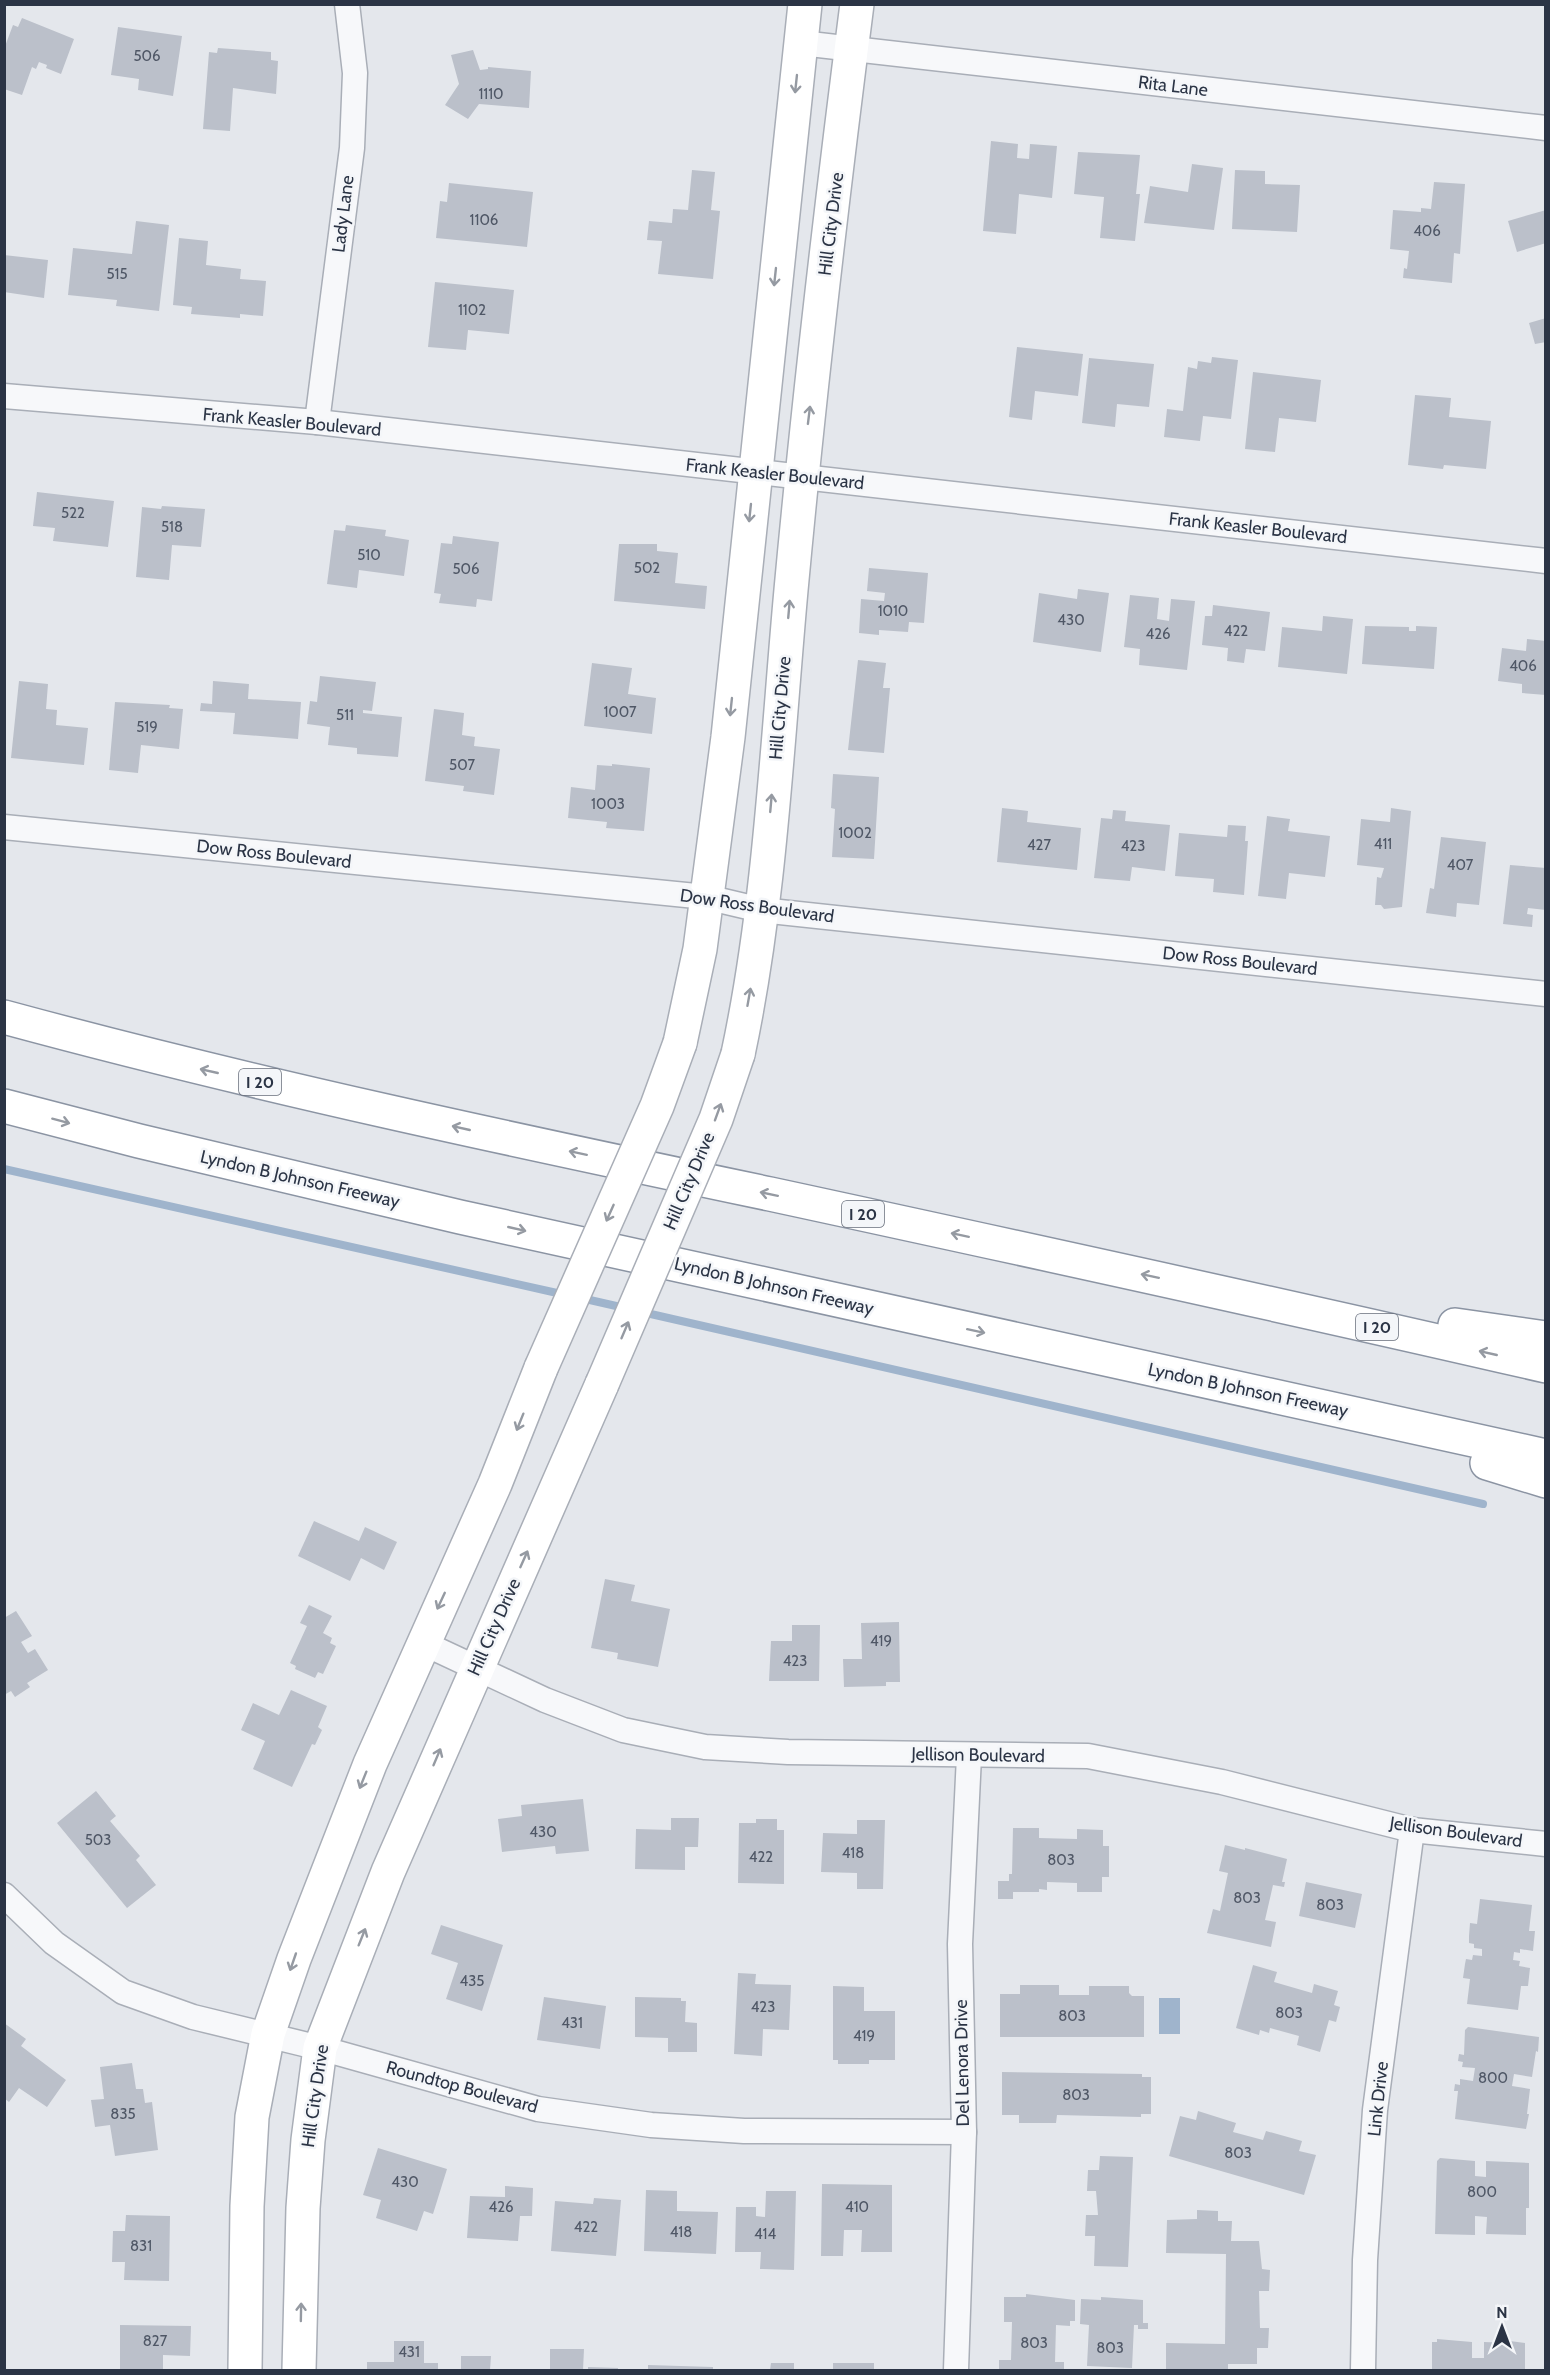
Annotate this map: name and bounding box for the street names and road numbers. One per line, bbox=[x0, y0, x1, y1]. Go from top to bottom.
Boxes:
street label: Rita Lane bbox=[1137, 71, 1209, 101]
street label: Hill City Drive bbox=[814, 171, 848, 277]
street label: Lady Lane bbox=[327, 174, 359, 254]
street label: Frank Keasler Boulevard bbox=[202, 403, 382, 441]
street label: Frank Keasler Boulevard bbox=[685, 454, 865, 494]
street label: Frank Keasler Boulevard bbox=[1168, 508, 1348, 548]
street label: Hill City Drive bbox=[765, 655, 795, 761]
street label: Dow Ross Boulevard bbox=[196, 835, 352, 873]
street label: Dow Ross Boulevard bbox=[678, 884, 836, 928]
street label: Dow Ross Boulevard bbox=[1162, 942, 1318, 980]
road number: I 20 bbox=[239, 1069, 281, 1095]
street label: Hill City Drive bbox=[659, 1129, 719, 1233]
street label: Lyndon B Johnson Freeway bbox=[198, 1145, 402, 1213]
road number: I 20 bbox=[842, 1201, 884, 1227]
street label: Lyndon B Johnson Freeway bbox=[672, 1252, 876, 1320]
road number: I 20 bbox=[1356, 1314, 1398, 1340]
street label: Lyndon B Johnson Freeway bbox=[1146, 1358, 1350, 1422]
street label: Hill City Drive bbox=[463, 1575, 525, 1679]
street label: Jellison Boulevard bbox=[910, 1743, 1045, 1767]
street label: Jellison Boulevard bbox=[1387, 1812, 1524, 1852]
street label: Del Lenora Drive bbox=[950, 1999, 974, 2127]
street label: Hill City Drive bbox=[297, 2043, 333, 2149]
street label: Roundtop Boulevard bbox=[384, 2056, 540, 2118]
street label: Link Drive bbox=[1363, 2060, 1393, 2138]

